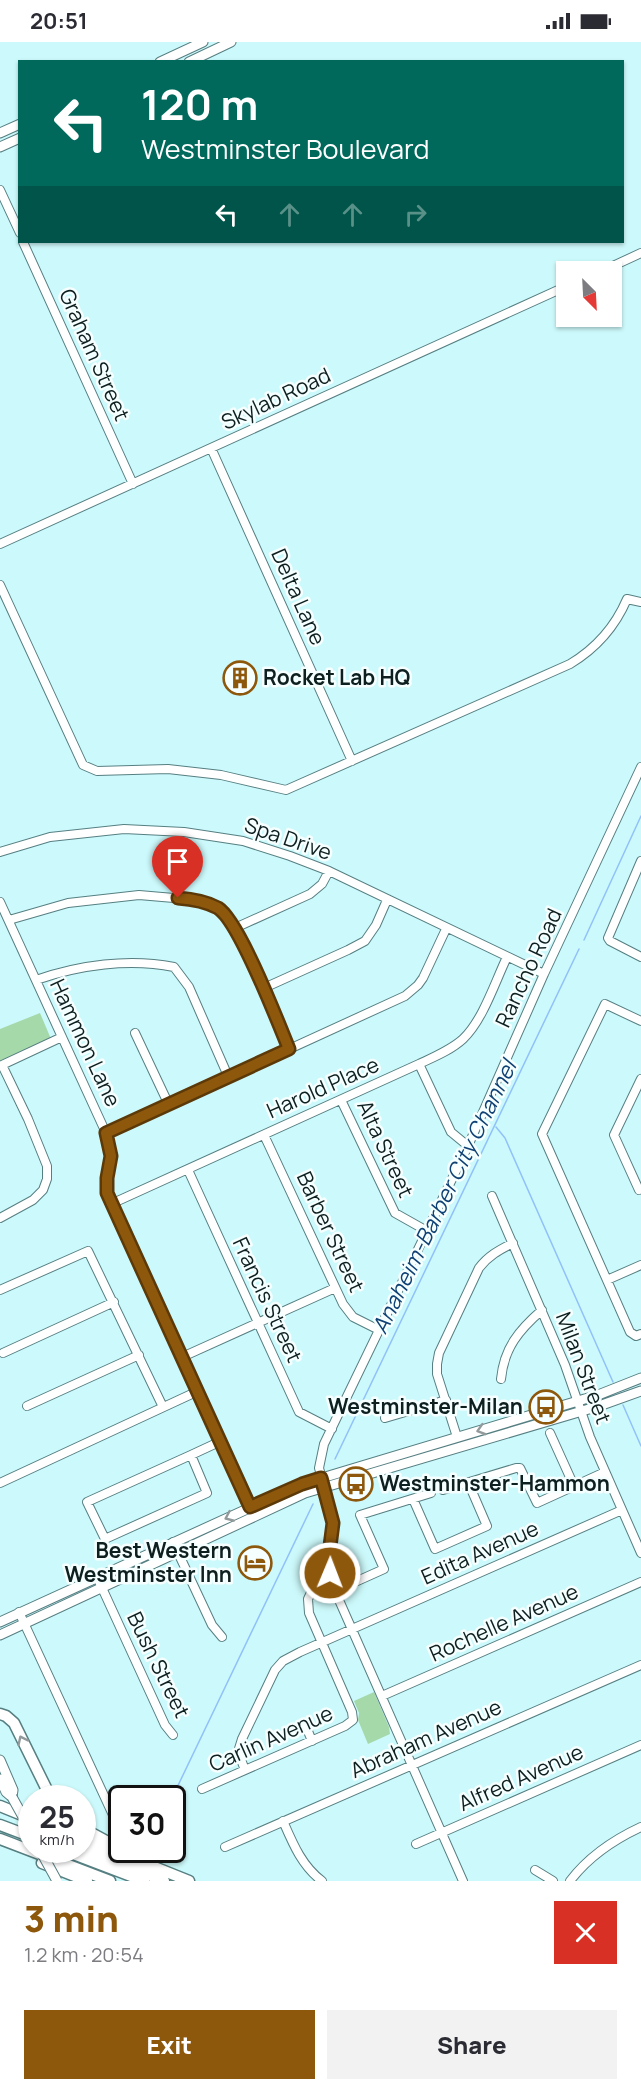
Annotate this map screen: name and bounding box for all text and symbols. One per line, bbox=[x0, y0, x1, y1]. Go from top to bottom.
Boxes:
text: 20:51 bbox=[30, 6, 88, 36]
text: 120 m bbox=[141, 75, 258, 133]
icon: left bbox=[42, 84, 120, 162]
text: Westminster Boulevard bbox=[141, 130, 429, 167]
icon: left bbox=[210, 198, 243, 231]
icon: ahead bbox=[273, 198, 306, 231]
icon: ahead bbox=[336, 198, 369, 231]
icon: right bbox=[399, 198, 432, 231]
north arrow bbox=[556, 261, 622, 327]
map controls bbox=[556, 261, 622, 327]
street label: Graham Street bbox=[53, 284, 136, 425]
street label: Skylab Road bbox=[216, 361, 335, 436]
street label: Delta Lane bbox=[265, 544, 333, 649]
building icon: Rocket Lab HQ bbox=[222, 660, 258, 696]
place label: Rocket Lab HQ bbox=[263, 663, 411, 691]
street label: Spa Drive bbox=[241, 810, 336, 866]
pin bbox=[152, 836, 203, 898]
icon: arrive bbox=[161, 845, 194, 878]
street label: Rancho Road bbox=[488, 904, 568, 1031]
street label: Hammon Lane bbox=[44, 974, 128, 1111]
street label: Harold Place bbox=[262, 1050, 383, 1124]
water label: Anaheim-Barber City Channel bbox=[365, 1053, 525, 1339]
street label: Alta Street bbox=[351, 1095, 421, 1202]
street label: Barber Street bbox=[291, 1167, 371, 1297]
street label: Francis Street bbox=[227, 1233, 309, 1367]
street label: Milan Street bbox=[550, 1308, 618, 1427]
bus stop icon: Westminster-Milan bbox=[528, 1389, 564, 1425]
place label: Westminster-Milan bbox=[328, 1392, 523, 1420]
one-way arrow bbox=[476, 1422, 487, 1435]
bus stop icon: Westminster-Hammon bbox=[338, 1466, 374, 1502]
place label: Westminster-Hammon bbox=[379, 1469, 610, 1497]
one-way arrow bbox=[224, 1510, 235, 1522]
street label: Edita Avenue bbox=[417, 1514, 543, 1590]
place label: Best Western Westminster Inn bbox=[64, 1536, 232, 1588]
position arrow bbox=[298, 1541, 362, 1605]
hotel icon: Best Western Westminster Inn bbox=[237, 1545, 273, 1581]
street label: Rochelle Avenue bbox=[425, 1577, 582, 1667]
street label: Bush Street bbox=[121, 1607, 197, 1722]
street label: Abraham Avenue bbox=[346, 1692, 506, 1784]
street label: Carlin Avenue bbox=[204, 1698, 337, 1778]
one-way arrow bbox=[17, 1736, 29, 1747]
street label: Alfred Avenue bbox=[454, 1737, 587, 1817]
speed limit sign: 30 bbox=[108, 1785, 186, 1863]
text: 25 bbox=[39, 1796, 75, 1837]
text: km/h bbox=[40, 1829, 74, 1850]
text: 3 min bbox=[24, 1894, 119, 1943]
button: close bbox=[554, 1901, 617, 1964]
text: 1.2 km · 20:54 bbox=[24, 1941, 144, 1968]
button: Exit bbox=[24, 2010, 315, 2079]
button: Share bbox=[327, 2010, 617, 2079]

